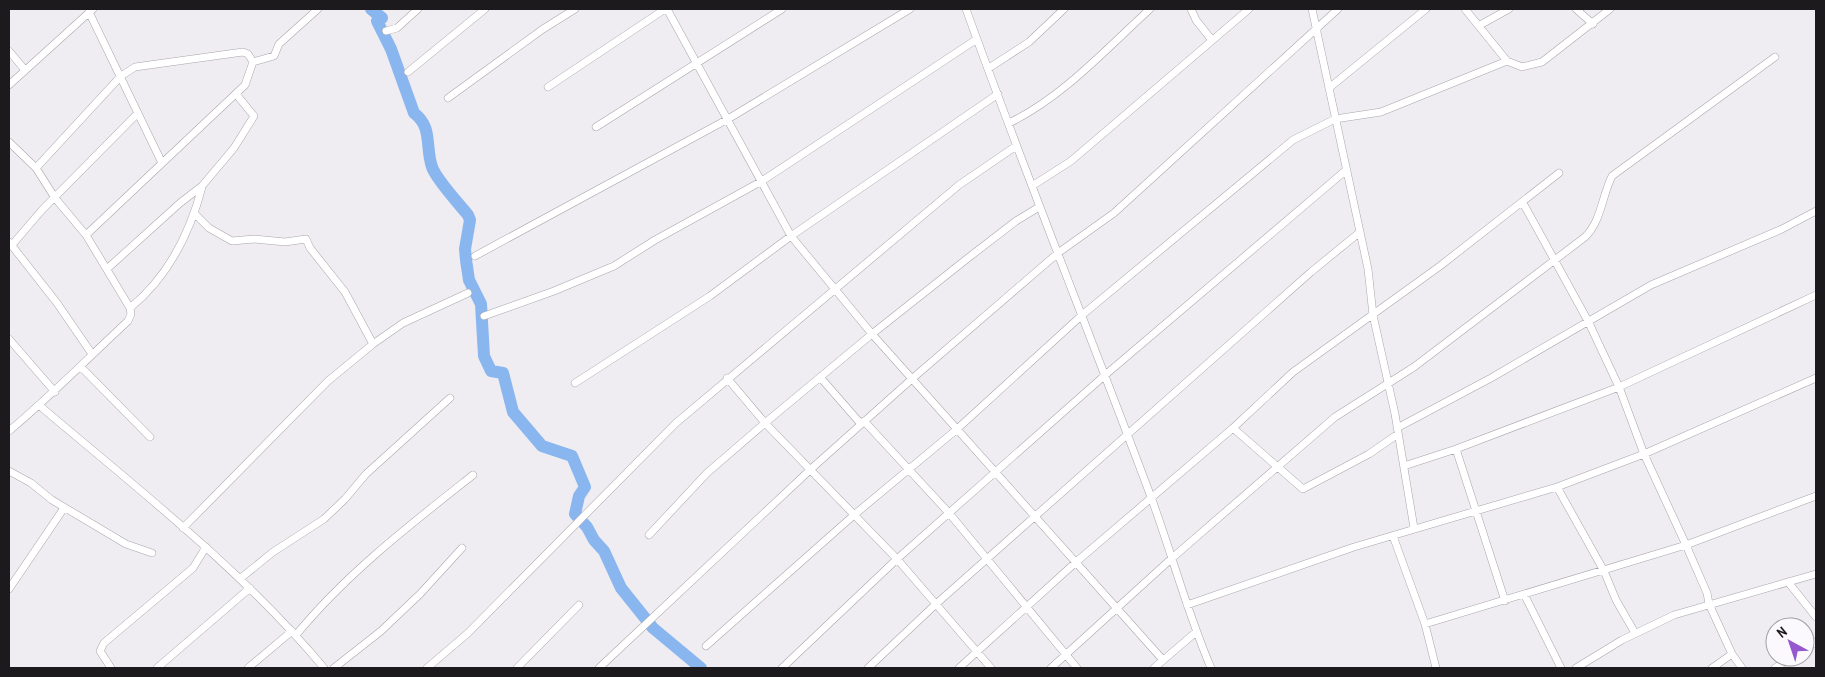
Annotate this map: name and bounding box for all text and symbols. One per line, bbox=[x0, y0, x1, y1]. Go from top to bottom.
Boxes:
north arrow bbox=[1765, 617, 1815, 667]
text: N bbox=[1773, 622, 1791, 642]

